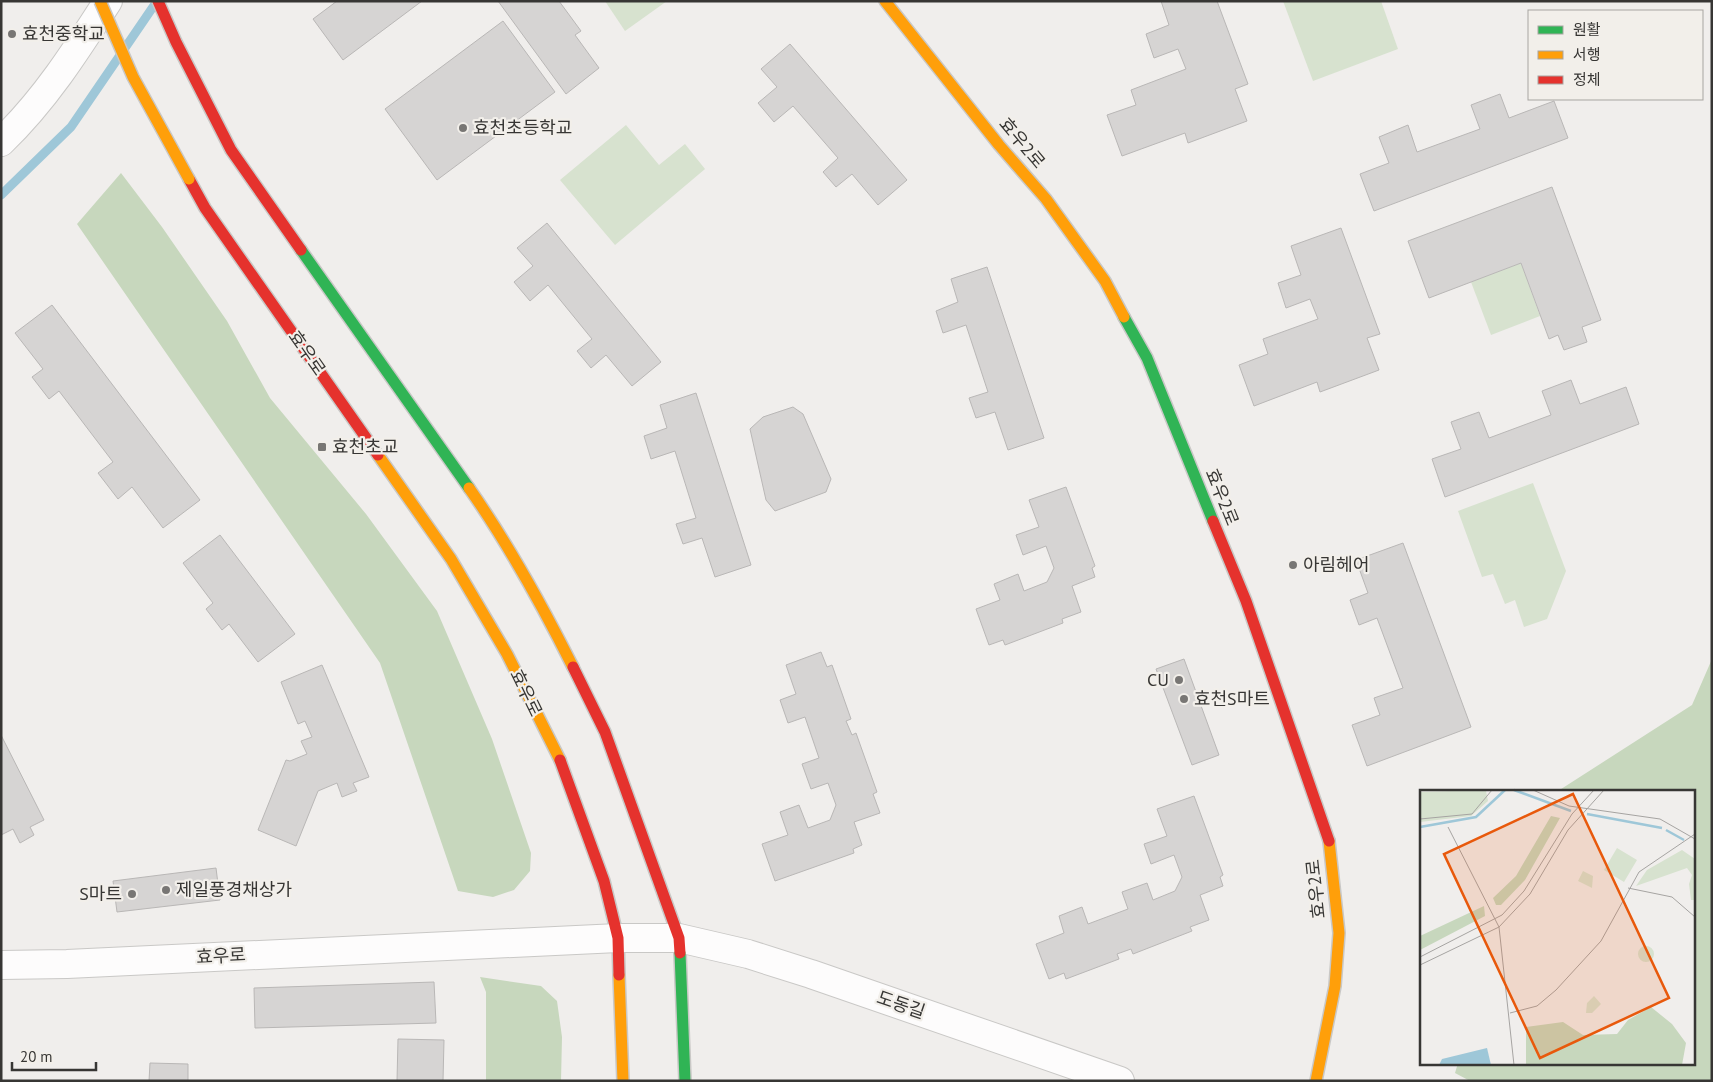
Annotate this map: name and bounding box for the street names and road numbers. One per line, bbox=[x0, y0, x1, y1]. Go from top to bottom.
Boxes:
street label: 효우2로 bbox=[994, 112, 1050, 173]
street label: 효우로 bbox=[284, 326, 331, 380]
street label: 효우2로 bbox=[1201, 465, 1244, 529]
street label: 효우로 bbox=[505, 665, 548, 720]
street label: 효우2로 bbox=[1301, 858, 1330, 920]
street label: 효우로 bbox=[196, 943, 246, 968]
street label: 도동길 bbox=[874, 986, 928, 1023]

